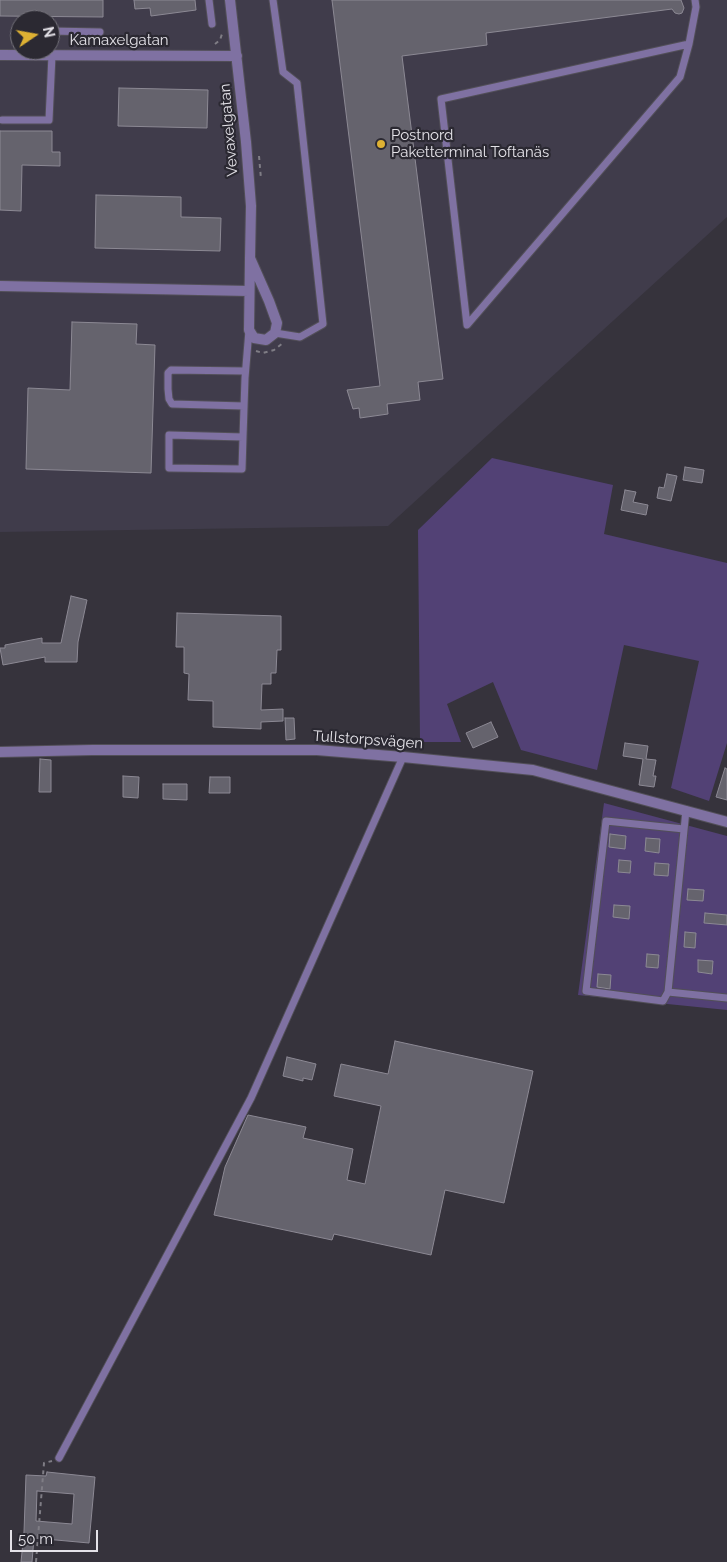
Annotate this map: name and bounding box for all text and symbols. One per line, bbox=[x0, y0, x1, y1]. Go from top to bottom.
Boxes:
north arrow bbox=[10, 10, 60, 60]
text: N bbox=[40, 25, 58, 39]
street label: Kamaxelgatan bbox=[69, 31, 169, 49]
street label: Vevaxelgatan bbox=[216, 83, 242, 177]
place label: Postnord Paketterminal Toftanäs bbox=[391, 126, 549, 161]
marker: Postnord Paketterminal Toftanäs bbox=[375, 138, 387, 150]
street label: Tullstorpsvägen bbox=[312, 727, 424, 753]
scale bar bbox=[12, 1520, 100, 1552]
text: 50 m bbox=[18, 1530, 53, 1548]

